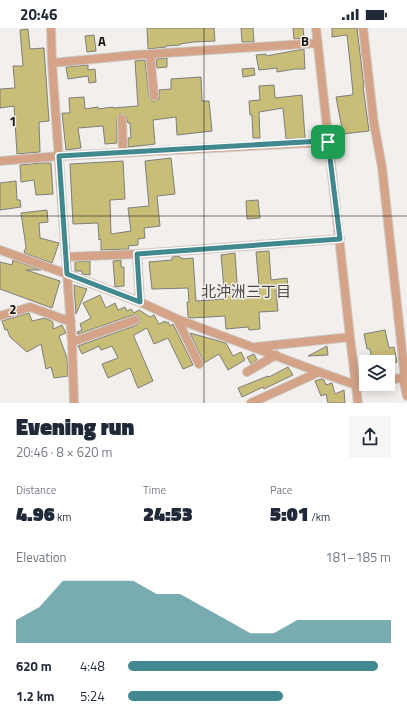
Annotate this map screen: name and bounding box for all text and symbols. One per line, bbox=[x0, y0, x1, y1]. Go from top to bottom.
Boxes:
text: 20:46 bbox=[20, 3, 57, 26]
text: A bbox=[98, 31, 106, 51]
text: B bbox=[301, 31, 309, 51]
text: 1 bbox=[9, 111, 17, 131]
pin bbox=[311, 125, 345, 159]
icon: arrive bbox=[317, 131, 339, 153]
district label: 北沖洲三丁目 bbox=[201, 280, 291, 303]
text: 2 bbox=[9, 299, 17, 319]
map controls bbox=[359, 355, 395, 391]
button: layers bbox=[359, 355, 395, 391]
text: Evening run bbox=[16, 410, 134, 444]
button: share bbox=[349, 416, 391, 458]
text: 20:46 · 8 × 620 m bbox=[16, 442, 112, 462]
text: Distance bbox=[16, 482, 56, 498]
text: Time bbox=[143, 482, 166, 498]
text: Pace bbox=[270, 482, 292, 498]
text: 4.96 bbox=[16, 498, 55, 529]
text: 24:53 bbox=[143, 498, 193, 529]
text: 5:01 bbox=[270, 498, 309, 529]
text: km bbox=[55, 509, 72, 525]
text: /km bbox=[309, 509, 330, 525]
text: Elevation bbox=[16, 547, 67, 567]
text: 181–185 m bbox=[325, 547, 391, 567]
text: 620 m bbox=[16, 656, 52, 676]
text: 4:48 bbox=[80, 656, 105, 676]
text: 1.2 km bbox=[16, 686, 54, 706]
text: 5:24 bbox=[80, 686, 105, 706]

